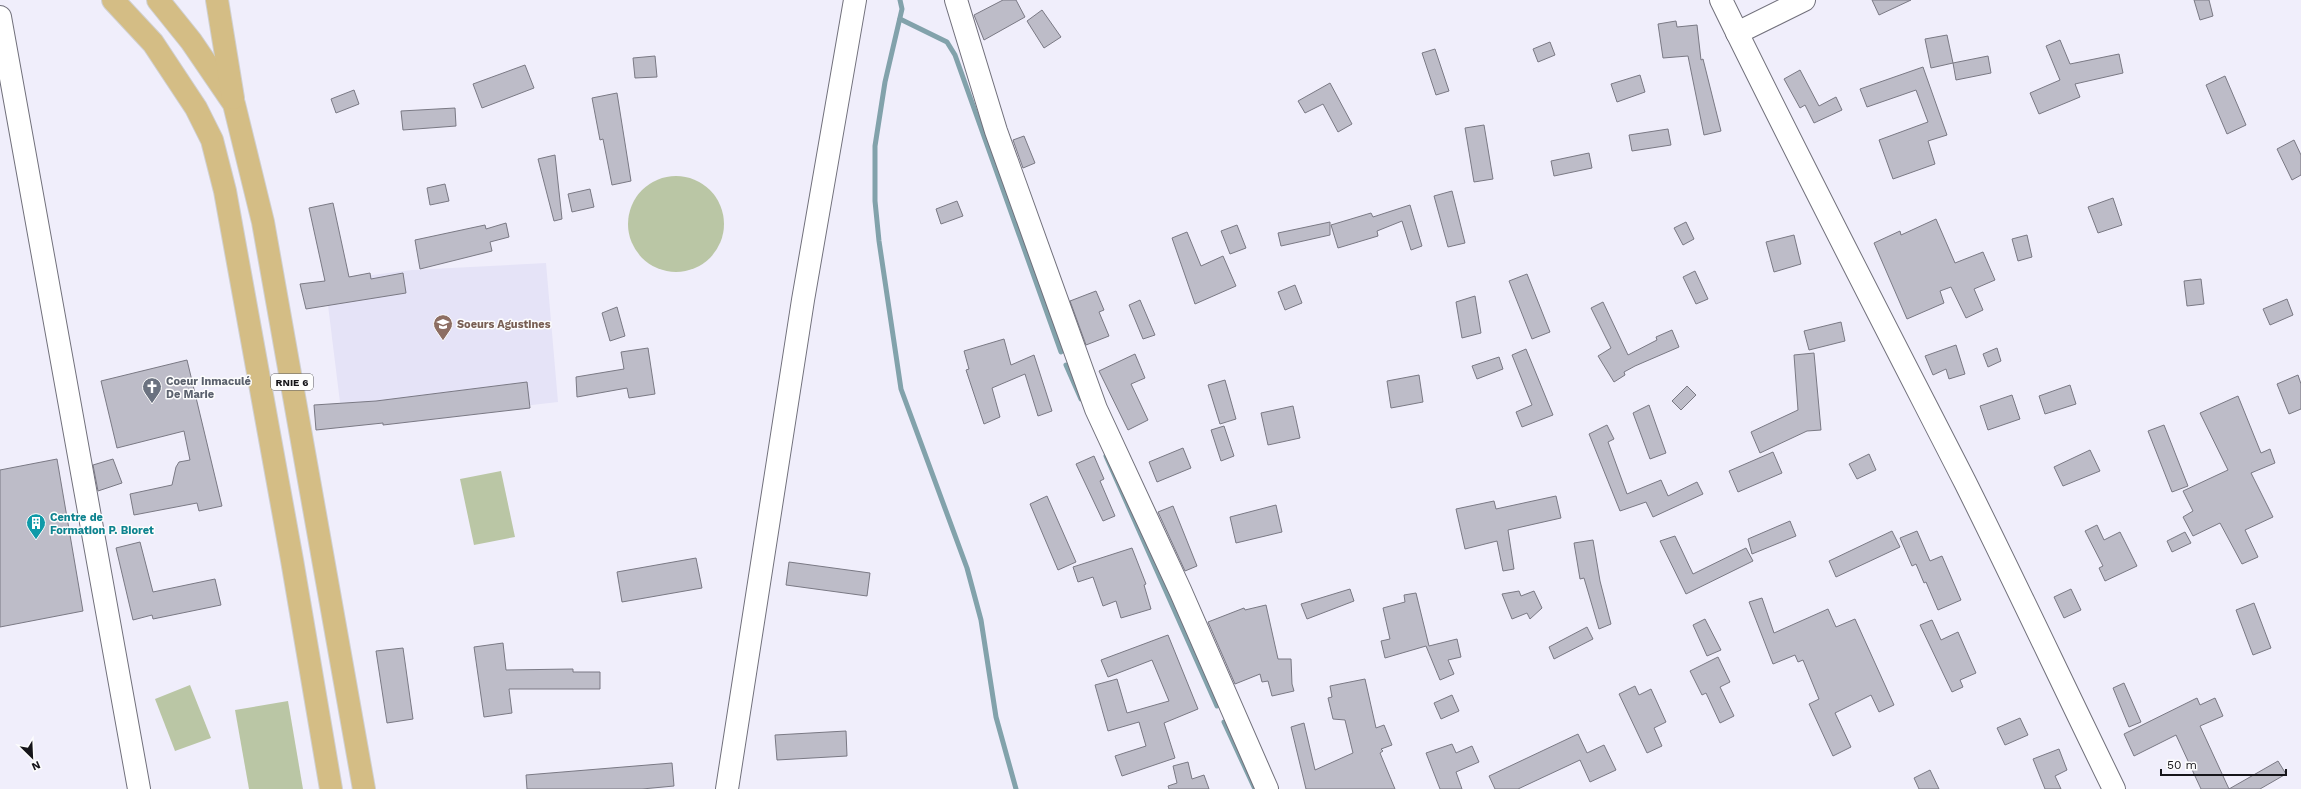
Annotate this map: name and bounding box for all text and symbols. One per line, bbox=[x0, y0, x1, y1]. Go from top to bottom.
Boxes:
school or university icon: Soeurs Agustines bbox=[432, 313, 454, 341]
place label: Soeurs Agustines bbox=[457, 318, 551, 331]
road number: RNIE 6 bbox=[271, 374, 313, 390]
place label: Coeur Inmaculé De Marie bbox=[166, 375, 251, 401]
church icon: Coeur Inmaculé De Marie bbox=[141, 376, 163, 404]
place label: Centre de Formation P. Bioret bbox=[50, 511, 154, 537]
building icon: Centre de Formation P. Bioret bbox=[25, 512, 47, 540]
north arrow bbox=[12, 737, 52, 777]
scale bar bbox=[2161, 751, 2286, 777]
text: N bbox=[29, 758, 42, 773]
text: 50 m bbox=[2167, 758, 2197, 772]

